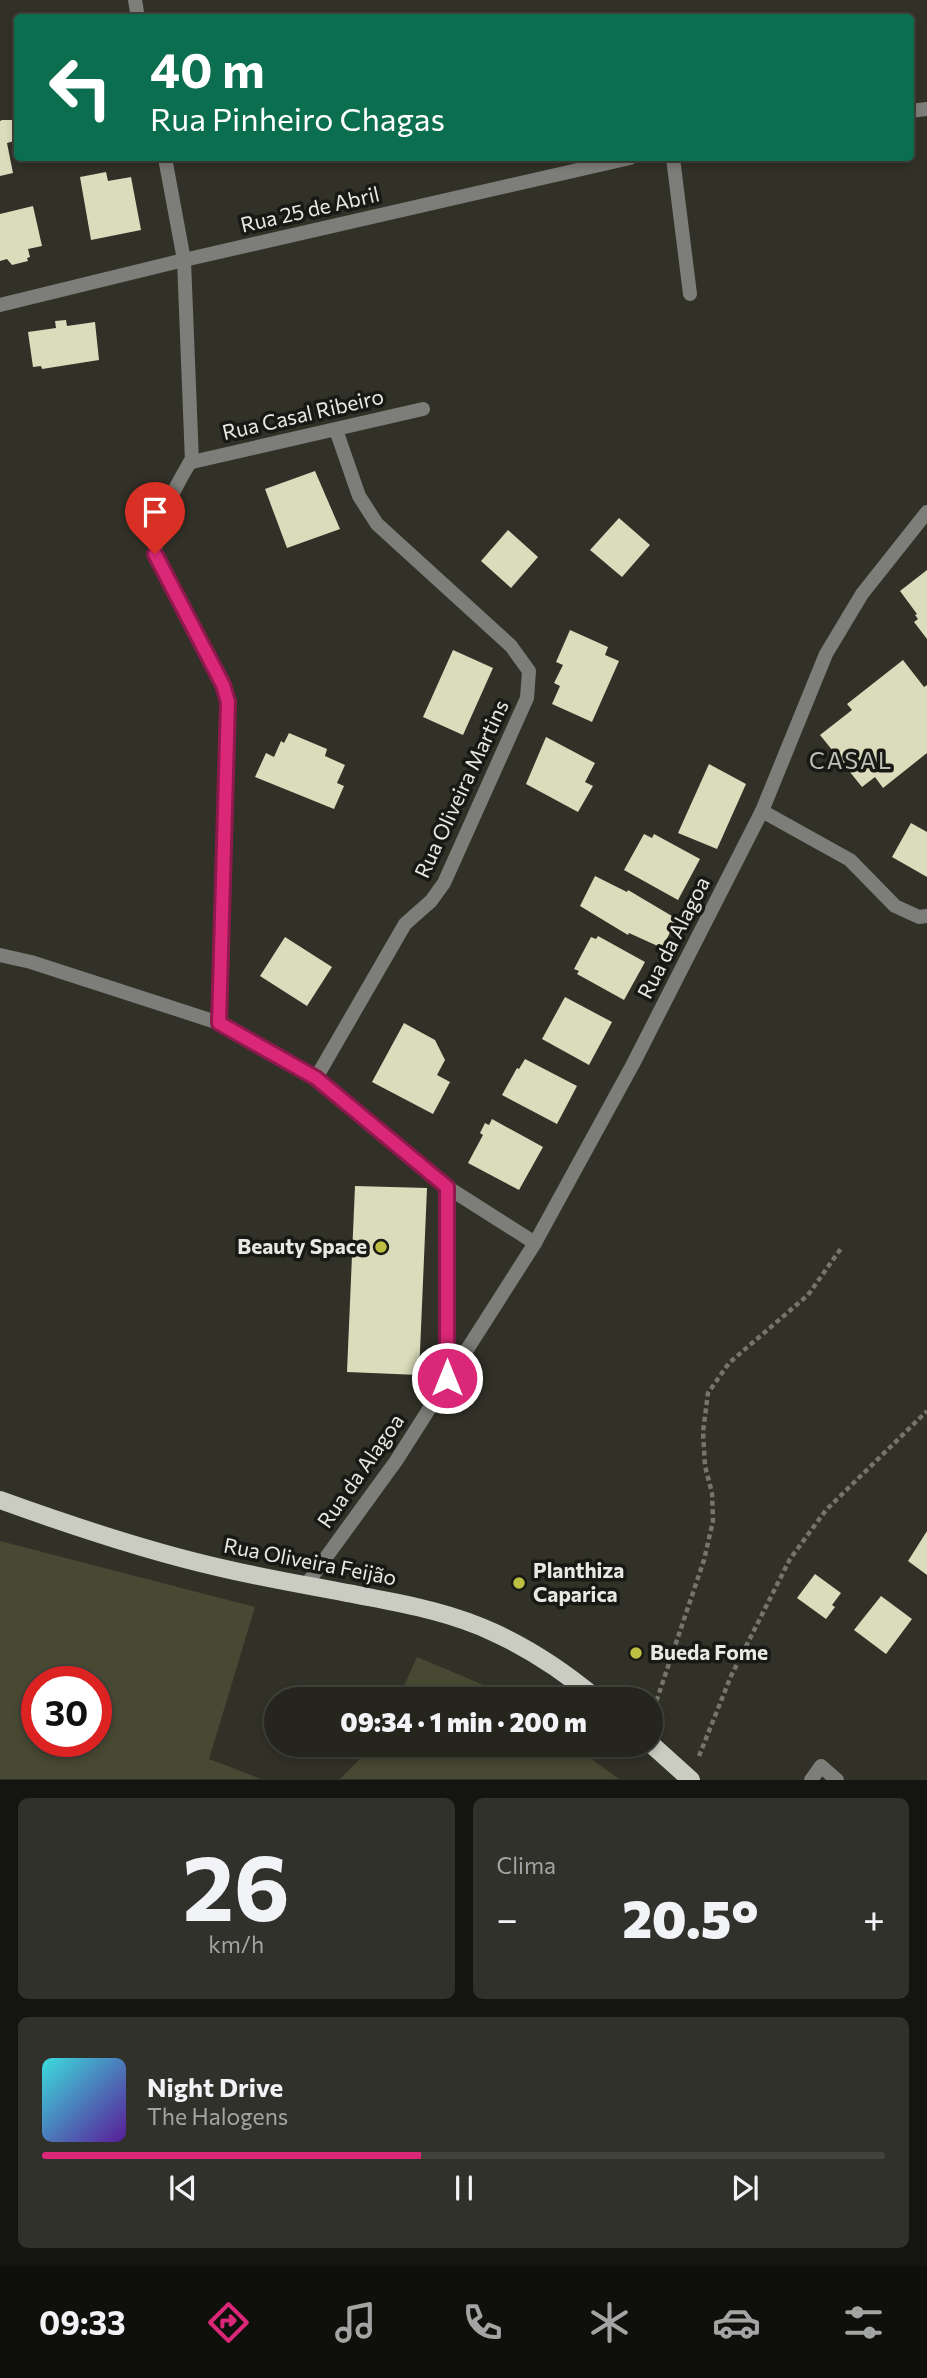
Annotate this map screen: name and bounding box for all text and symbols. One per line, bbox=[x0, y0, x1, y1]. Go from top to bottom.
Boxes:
text: 40 m bbox=[150, 38, 265, 98]
icon: left bbox=[35, 42, 126, 133]
text: Rua Pinheiro Chagas bbox=[150, 98, 445, 138]
street label: Rua 25 de Abril bbox=[238, 180, 382, 237]
street label: Rua Casal Ribeiro bbox=[220, 383, 386, 444]
pin bbox=[125, 482, 185, 554]
icon: arrive bbox=[136, 493, 174, 531]
street label: Rua Oliveira Martins bbox=[408, 695, 513, 881]
district label: CASAL bbox=[809, 746, 893, 774]
street label: Rua da Alagoa bbox=[631, 872, 714, 1002]
place label: Beauty Space bbox=[237, 1233, 367, 1258]
marker: Beauty Space bbox=[373, 1239, 389, 1255]
position arrow bbox=[410, 1341, 484, 1415]
street label: Rua da Alagoa bbox=[311, 1408, 408, 1532]
street label: Rua Oliveira Feijão bbox=[222, 1532, 399, 1590]
place label: Planthiza Caparica bbox=[533, 1557, 624, 1606]
marker: Planthiza Caparica bbox=[511, 1575, 527, 1591]
place label: Bueda Fome bbox=[650, 1639, 768, 1664]
marker: Bueda Fome bbox=[628, 1645, 644, 1661]
speed limit sign: 30 bbox=[21, 1666, 112, 1757]
text: 09:34 · 1 min · 200 m bbox=[340, 1706, 587, 1737]
text: 26 bbox=[183, 1828, 290, 1940]
text: Clima bbox=[497, 1851, 556, 1879]
text: 20.5° bbox=[622, 1885, 759, 1949]
text: − bbox=[497, 1894, 518, 1941]
text: + bbox=[863, 1894, 885, 1941]
text: km/h bbox=[208, 1930, 264, 1958]
text: Night Drive bbox=[147, 2071, 283, 2102]
text: The Halogens bbox=[147, 2102, 288, 2130]
icon: previous bbox=[164, 2169, 202, 2207]
icon: pause bbox=[445, 2169, 483, 2207]
icon: next bbox=[726, 2169, 764, 2207]
icon: directions bbox=[204, 2298, 253, 2347]
icon: music bbox=[331, 2298, 380, 2347]
icon: phone bbox=[458, 2298, 507, 2347]
icon: climate bbox=[585, 2298, 634, 2347]
icon: car bbox=[712, 2298, 761, 2347]
icon: filters bbox=[839, 2298, 888, 2347]
text: 09:33 bbox=[39, 2302, 126, 2342]

